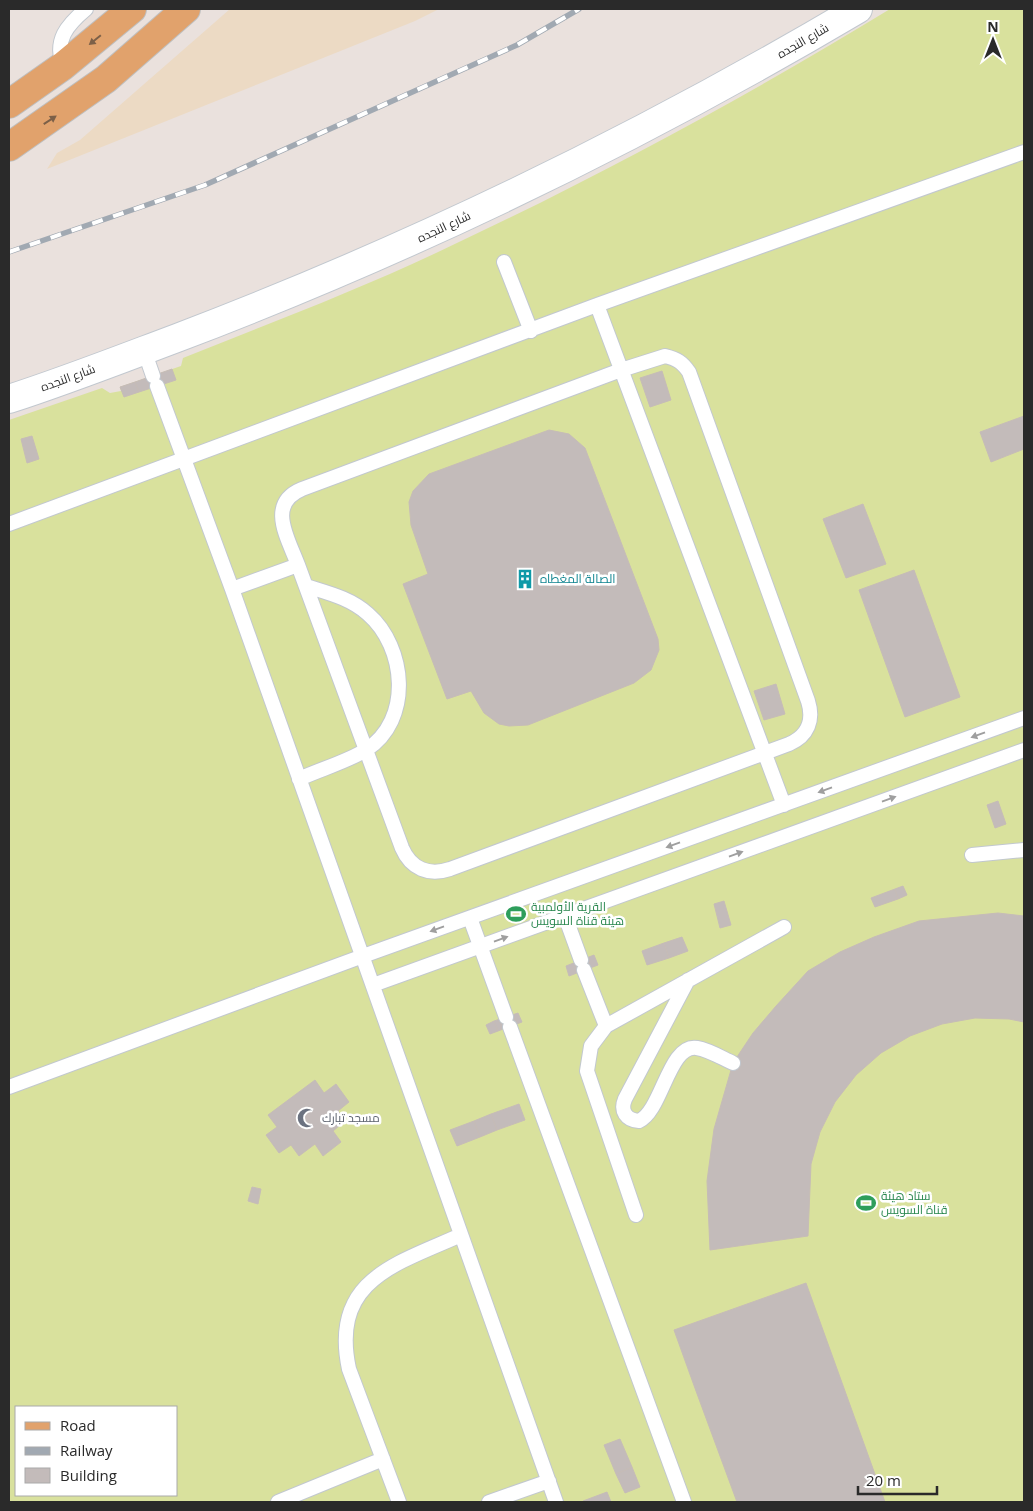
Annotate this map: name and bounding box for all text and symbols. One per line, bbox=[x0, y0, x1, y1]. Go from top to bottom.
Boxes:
north arrow bbox=[968, 15, 1018, 65]
text: N bbox=[987, 17, 999, 36]
street label: شارع النجده bbox=[774, 19, 832, 62]
one-way arrow bbox=[89, 35, 102, 46]
one-way arrow bbox=[43, 115, 56, 125]
street label: شارع النجده bbox=[414, 207, 473, 246]
street label: شارع النجده bbox=[38, 360, 98, 395]
building icon: الصالة المغطاه bbox=[514, 568, 536, 590]
place label: الصالة المغطاه bbox=[540, 570, 615, 587]
one-way arrow bbox=[971, 732, 986, 739]
one-way arrow bbox=[818, 787, 833, 794]
one-way arrow bbox=[882, 795, 897, 803]
one-way arrow bbox=[665, 842, 680, 849]
one-way arrow bbox=[729, 850, 744, 858]
place label: القرية الأولمبية هيئة قناة السويس bbox=[531, 898, 624, 929]
sports icon: القرية الأولمبية هيئة قناة السويس bbox=[505, 903, 527, 925]
one-way arrow bbox=[430, 926, 445, 934]
one-way arrow bbox=[494, 934, 509, 942]
mosque icon: مسجد تبارك bbox=[296, 1107, 318, 1129]
place label: مسجد تبارك bbox=[322, 1109, 380, 1126]
place label: ستاد هيئة قناة السويس bbox=[881, 1187, 947, 1218]
sports icon: ستاد هيئة قناة السويس bbox=[855, 1192, 877, 1214]
legend bbox=[15, 1406, 178, 1496]
text: Road bbox=[60, 1415, 96, 1435]
text: Railway bbox=[60, 1440, 113, 1460]
scale bar bbox=[858, 1464, 937, 1496]
text: Building bbox=[60, 1465, 117, 1485]
text: 20 m bbox=[866, 1470, 901, 1490]

